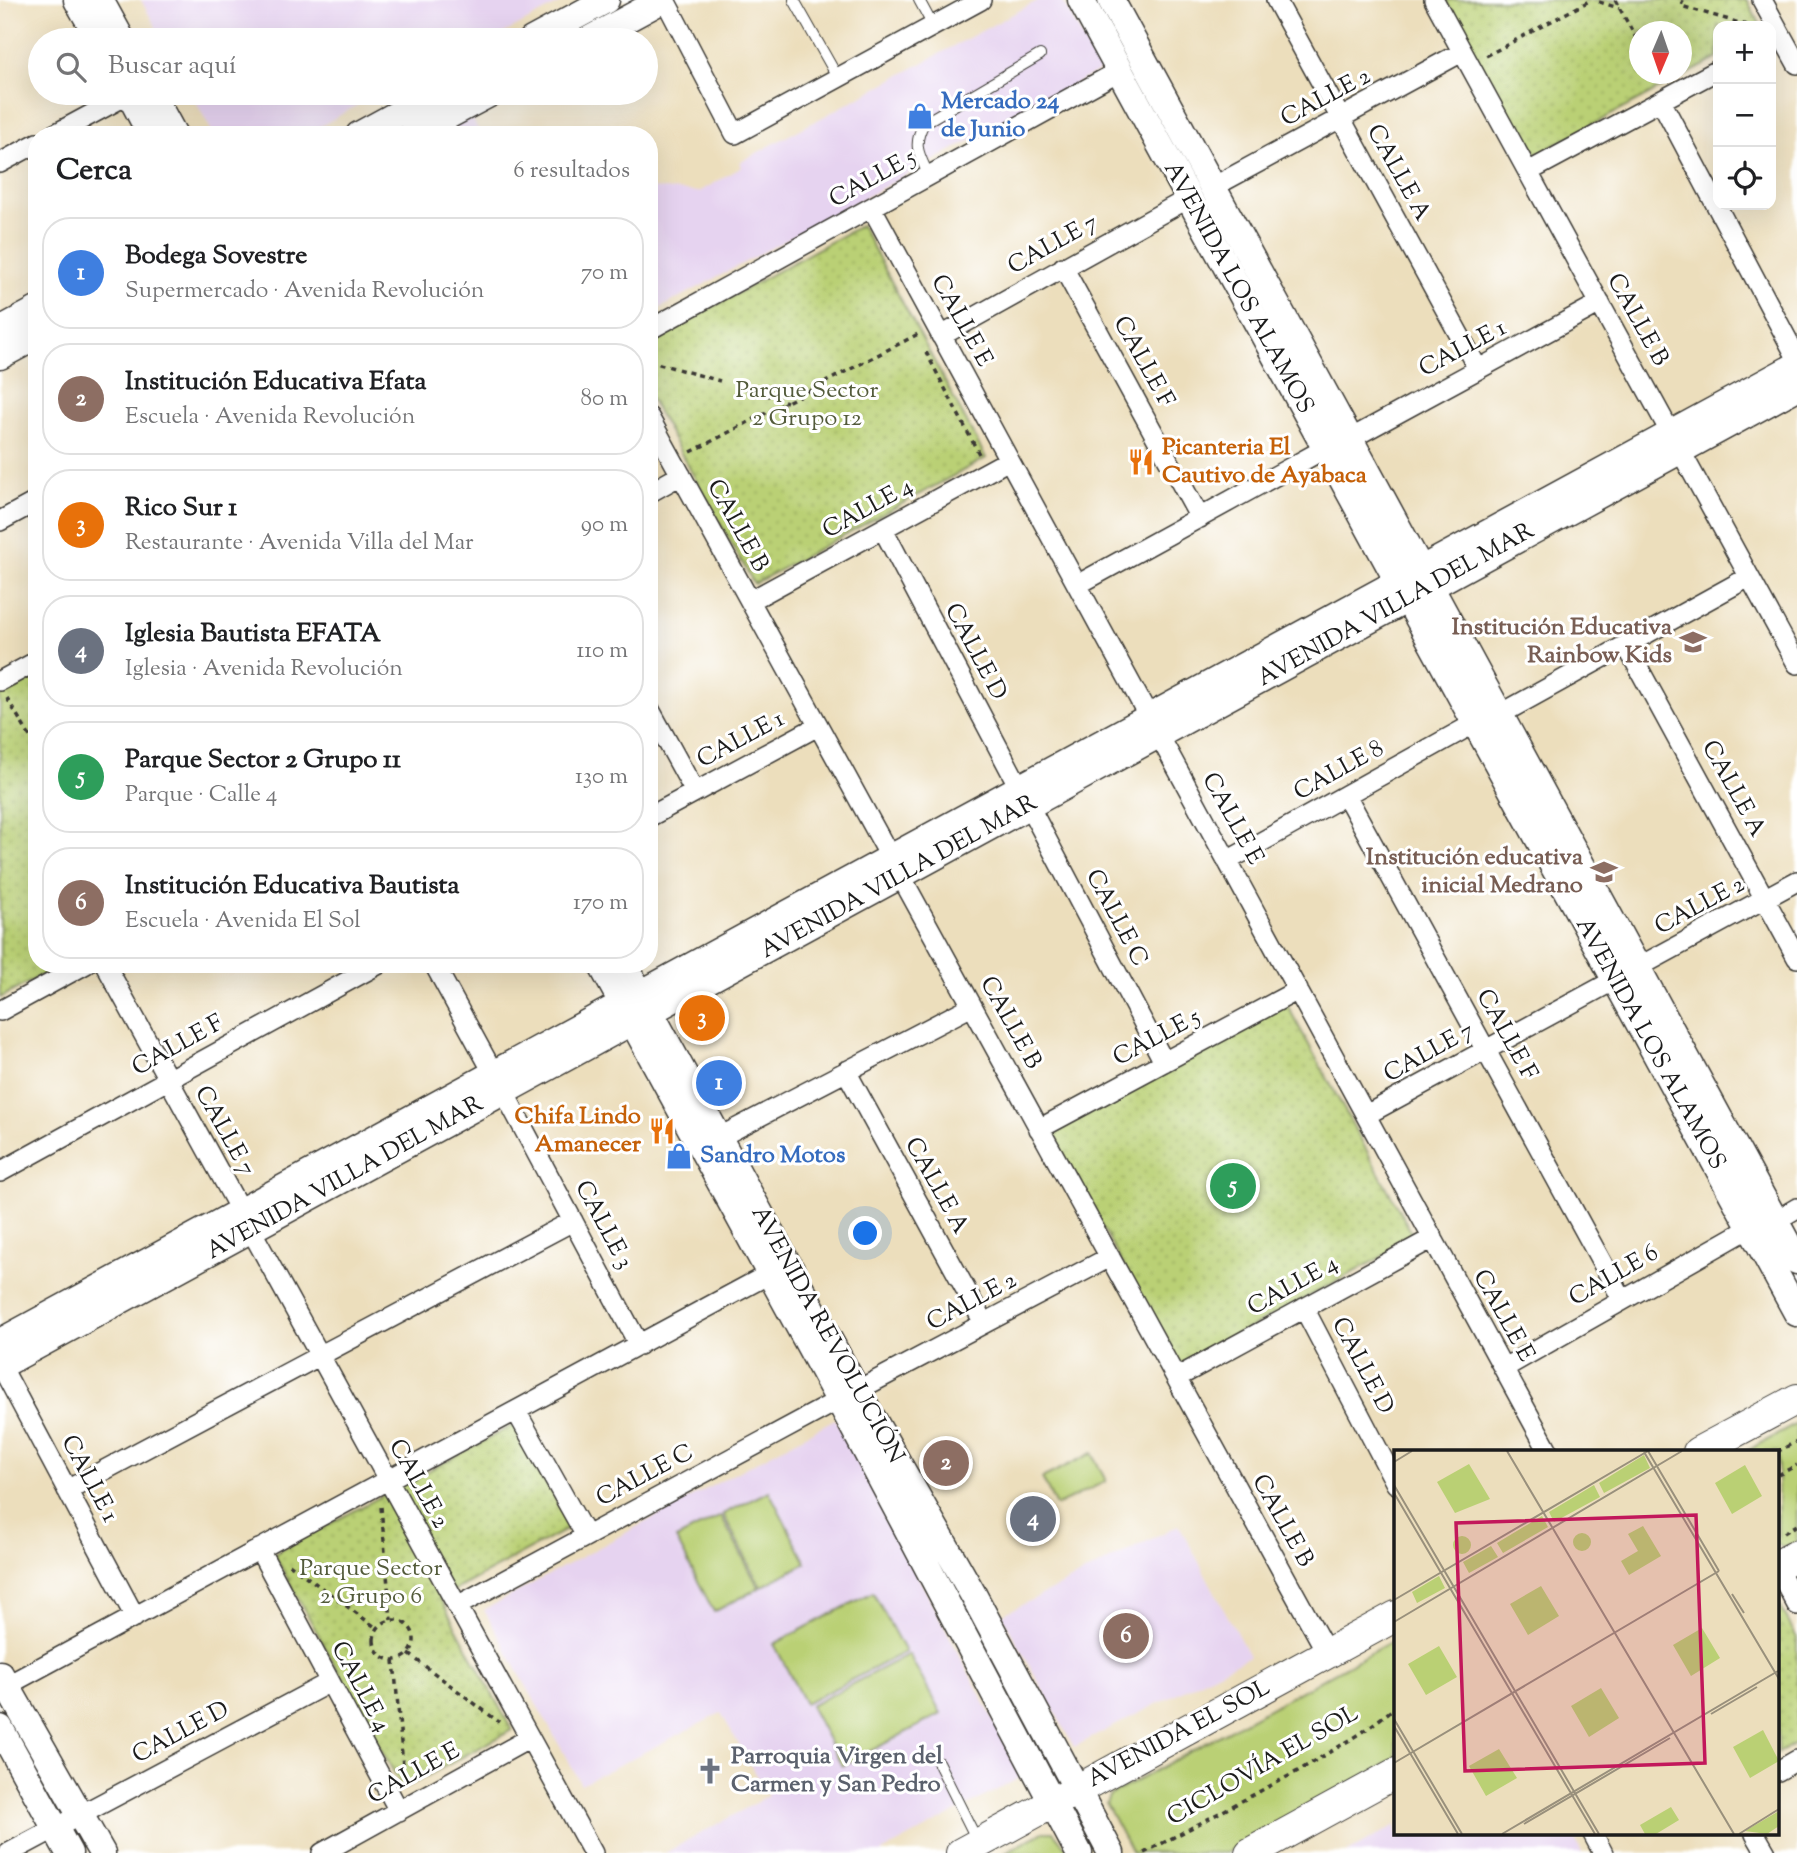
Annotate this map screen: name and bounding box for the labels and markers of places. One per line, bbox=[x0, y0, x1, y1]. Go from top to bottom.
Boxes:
place label: Mercado 24 de Junio bbox=[941, 85, 1059, 147]
shop icon: Mercado 24 de Junio bbox=[905, 101, 935, 131]
place label: Picanteria El Cautivo de Ayabaca bbox=[1162, 431, 1368, 493]
restaurant icon: Picanteria El Cautivo de Ayabaca bbox=[1126, 447, 1156, 477]
place label: Institución Educativa Rainbow Kids bbox=[1452, 611, 1673, 673]
school or university icon: Institución Educativa Rainbow Kids bbox=[1678, 627, 1708, 657]
place label: Institución educativa inicial Medrano bbox=[1366, 841, 1584, 903]
school or university icon: Institución educativa inicial Medrano bbox=[1589, 857, 1619, 887]
pin: 3 bbox=[679, 992, 725, 1044]
pin: 1 bbox=[696, 1057, 742, 1109]
place label: Chifa Lindo Amanecer bbox=[515, 1100, 642, 1162]
restaurant icon: Chifa Lindo Amanecer bbox=[647, 1116, 677, 1146]
place label: Sandro Motos bbox=[700, 1139, 845, 1173]
shop icon: Sandro Motos bbox=[664, 1141, 694, 1171]
pin: 5 bbox=[1210, 1160, 1256, 1212]
pin: 2 bbox=[923, 1437, 969, 1489]
pin: 4 bbox=[1010, 1493, 1056, 1545]
pin: 6 bbox=[1103, 1610, 1149, 1662]
place label: Parroquia Virgen del Carmen y San Pedro bbox=[731, 1740, 943, 1802]
church icon: Parroquia Virgen del Carmen y San Pedro bbox=[695, 1756, 725, 1786]

